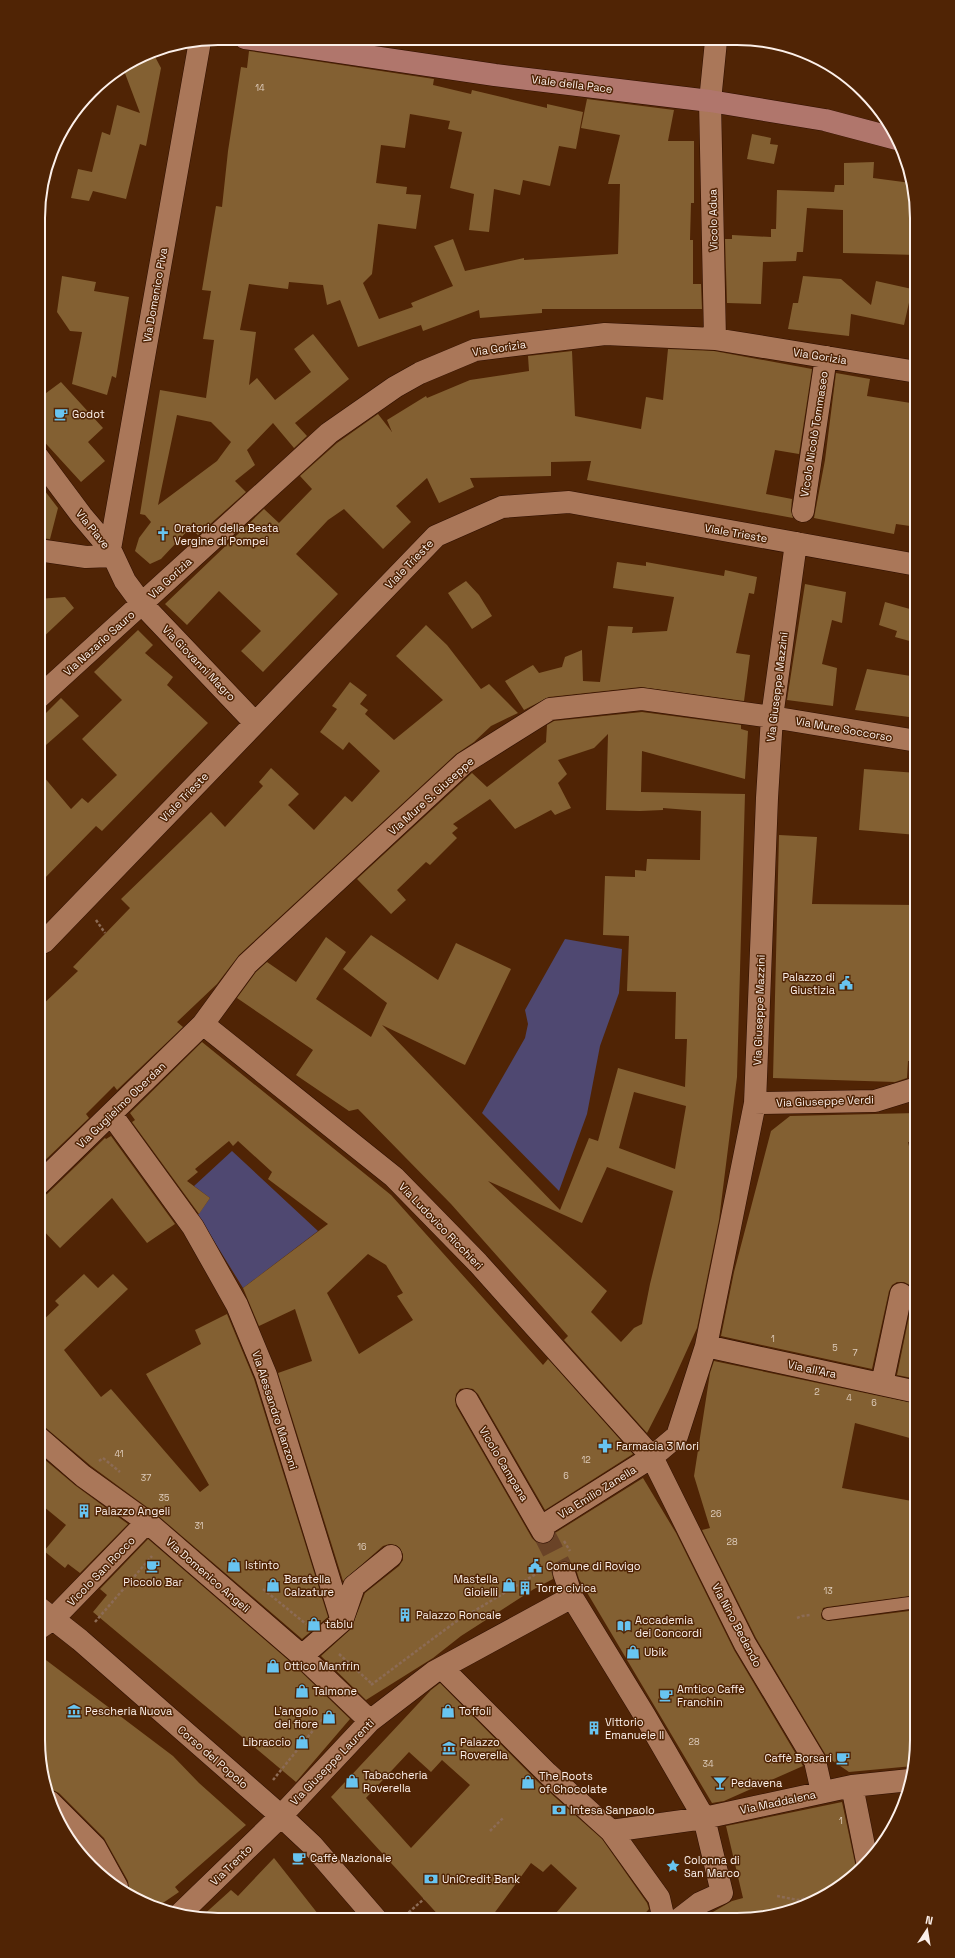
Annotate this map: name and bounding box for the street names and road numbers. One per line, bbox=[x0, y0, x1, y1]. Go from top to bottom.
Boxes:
street label: Viale della Pace bbox=[531, 72, 613, 96]
street label: Vicolo Adua bbox=[705, 188, 721, 251]
street label: Via Domenico Piva bbox=[140, 246, 170, 343]
street label: Via Gorizia bbox=[471, 337, 528, 359]
street label: Via Gorizia bbox=[792, 345, 849, 367]
street label: Vicolo Nicolò Tommaseo bbox=[797, 370, 831, 498]
street label: Via Piave bbox=[73, 507, 113, 551]
street label: Viale Trieste bbox=[703, 521, 769, 545]
street label: Viale Trieste bbox=[382, 536, 436, 592]
street label: Via Gorizia bbox=[145, 554, 195, 602]
street label: Via Nazario Sauro bbox=[60, 607, 138, 679]
street label: Via Giovanni Magro bbox=[159, 622, 239, 704]
street label: Via Giuseppe Mazzini bbox=[763, 631, 791, 743]
street label: Via Mure Soccorso bbox=[794, 714, 894, 744]
street label: Via Mure S. Giuseppe bbox=[385, 754, 477, 838]
street label: Viale Trieste bbox=[157, 769, 211, 825]
street label: Via Giuseppe Mazzini bbox=[750, 954, 768, 1066]
street label: Via Guglielmo Oberdan bbox=[74, 1059, 168, 1151]
street label: Via Giuseppe Verdi bbox=[776, 1092, 874, 1110]
street label: Via Ludovico Ricchieri bbox=[396, 1180, 486, 1273]
street label: Via Alessandro Manzoni bbox=[249, 1349, 301, 1472]
street label: Via all'Ara bbox=[786, 1357, 838, 1381]
street label: Vicolo Campana bbox=[476, 1424, 532, 1504]
street label: Via Emilio Zanella bbox=[555, 1462, 639, 1522]
street label: Vicolo San Rocco bbox=[64, 1533, 138, 1609]
street label: Via Domenico Angeli bbox=[163, 1535, 253, 1616]
street label: Via Nino Bedendo bbox=[709, 1581, 765, 1670]
street label: Via Giuseppe Laurenti bbox=[287, 1716, 377, 1808]
street label: Corso del Popolo bbox=[175, 1723, 251, 1792]
street label: Via Maddalena bbox=[739, 1787, 818, 1817]
street label: Via Trento bbox=[207, 1842, 255, 1888]

